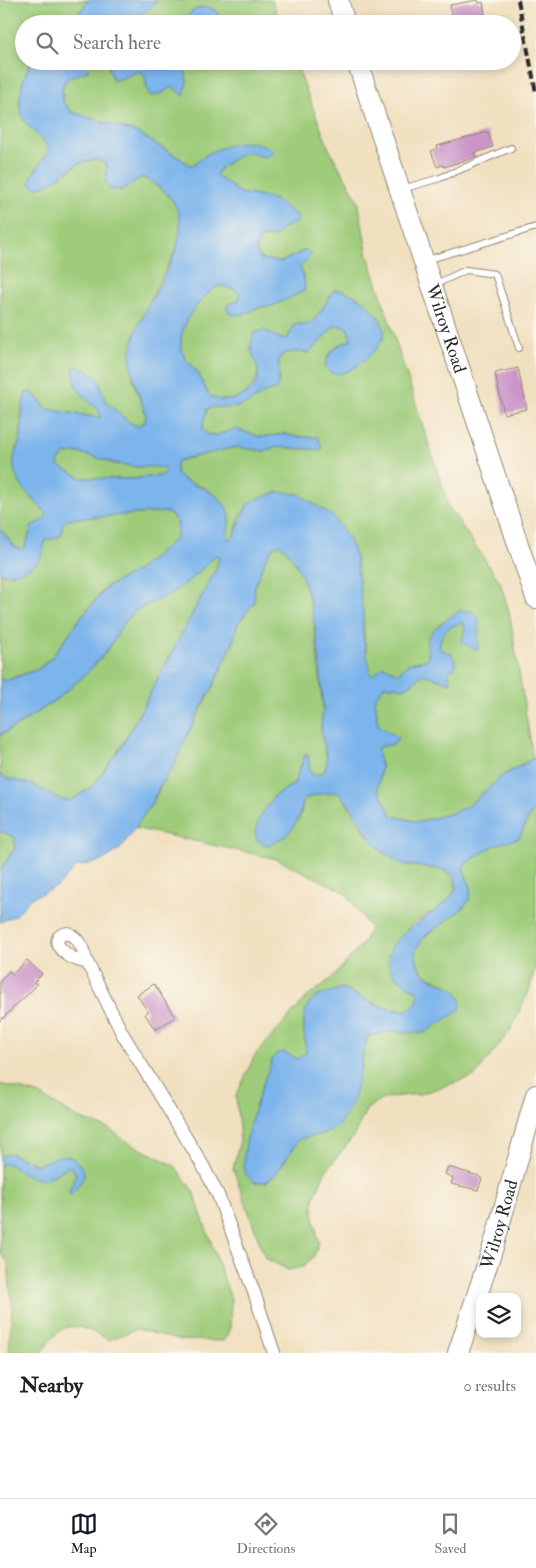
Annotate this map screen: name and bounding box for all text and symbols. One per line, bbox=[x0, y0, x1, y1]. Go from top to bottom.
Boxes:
search box bbox=[15, 15, 521, 70]
icon: search bbox=[33, 29, 61, 57]
text: Search here bbox=[73, 31, 161, 55]
street label: Wilroy Road bbox=[420, 280, 472, 376]
street label: Wilroy Road bbox=[475, 1177, 523, 1273]
map controls bbox=[476, 1293, 521, 1338]
button: layers bbox=[476, 1293, 521, 1338]
text: Nearby bbox=[20, 1372, 83, 1399]
text: 0 results bbox=[463, 1376, 516, 1396]
tab: Map bbox=[70, 1510, 98, 1557]
tab: Directions bbox=[237, 1510, 295, 1557]
tab: Saved bbox=[434, 1510, 466, 1557]

